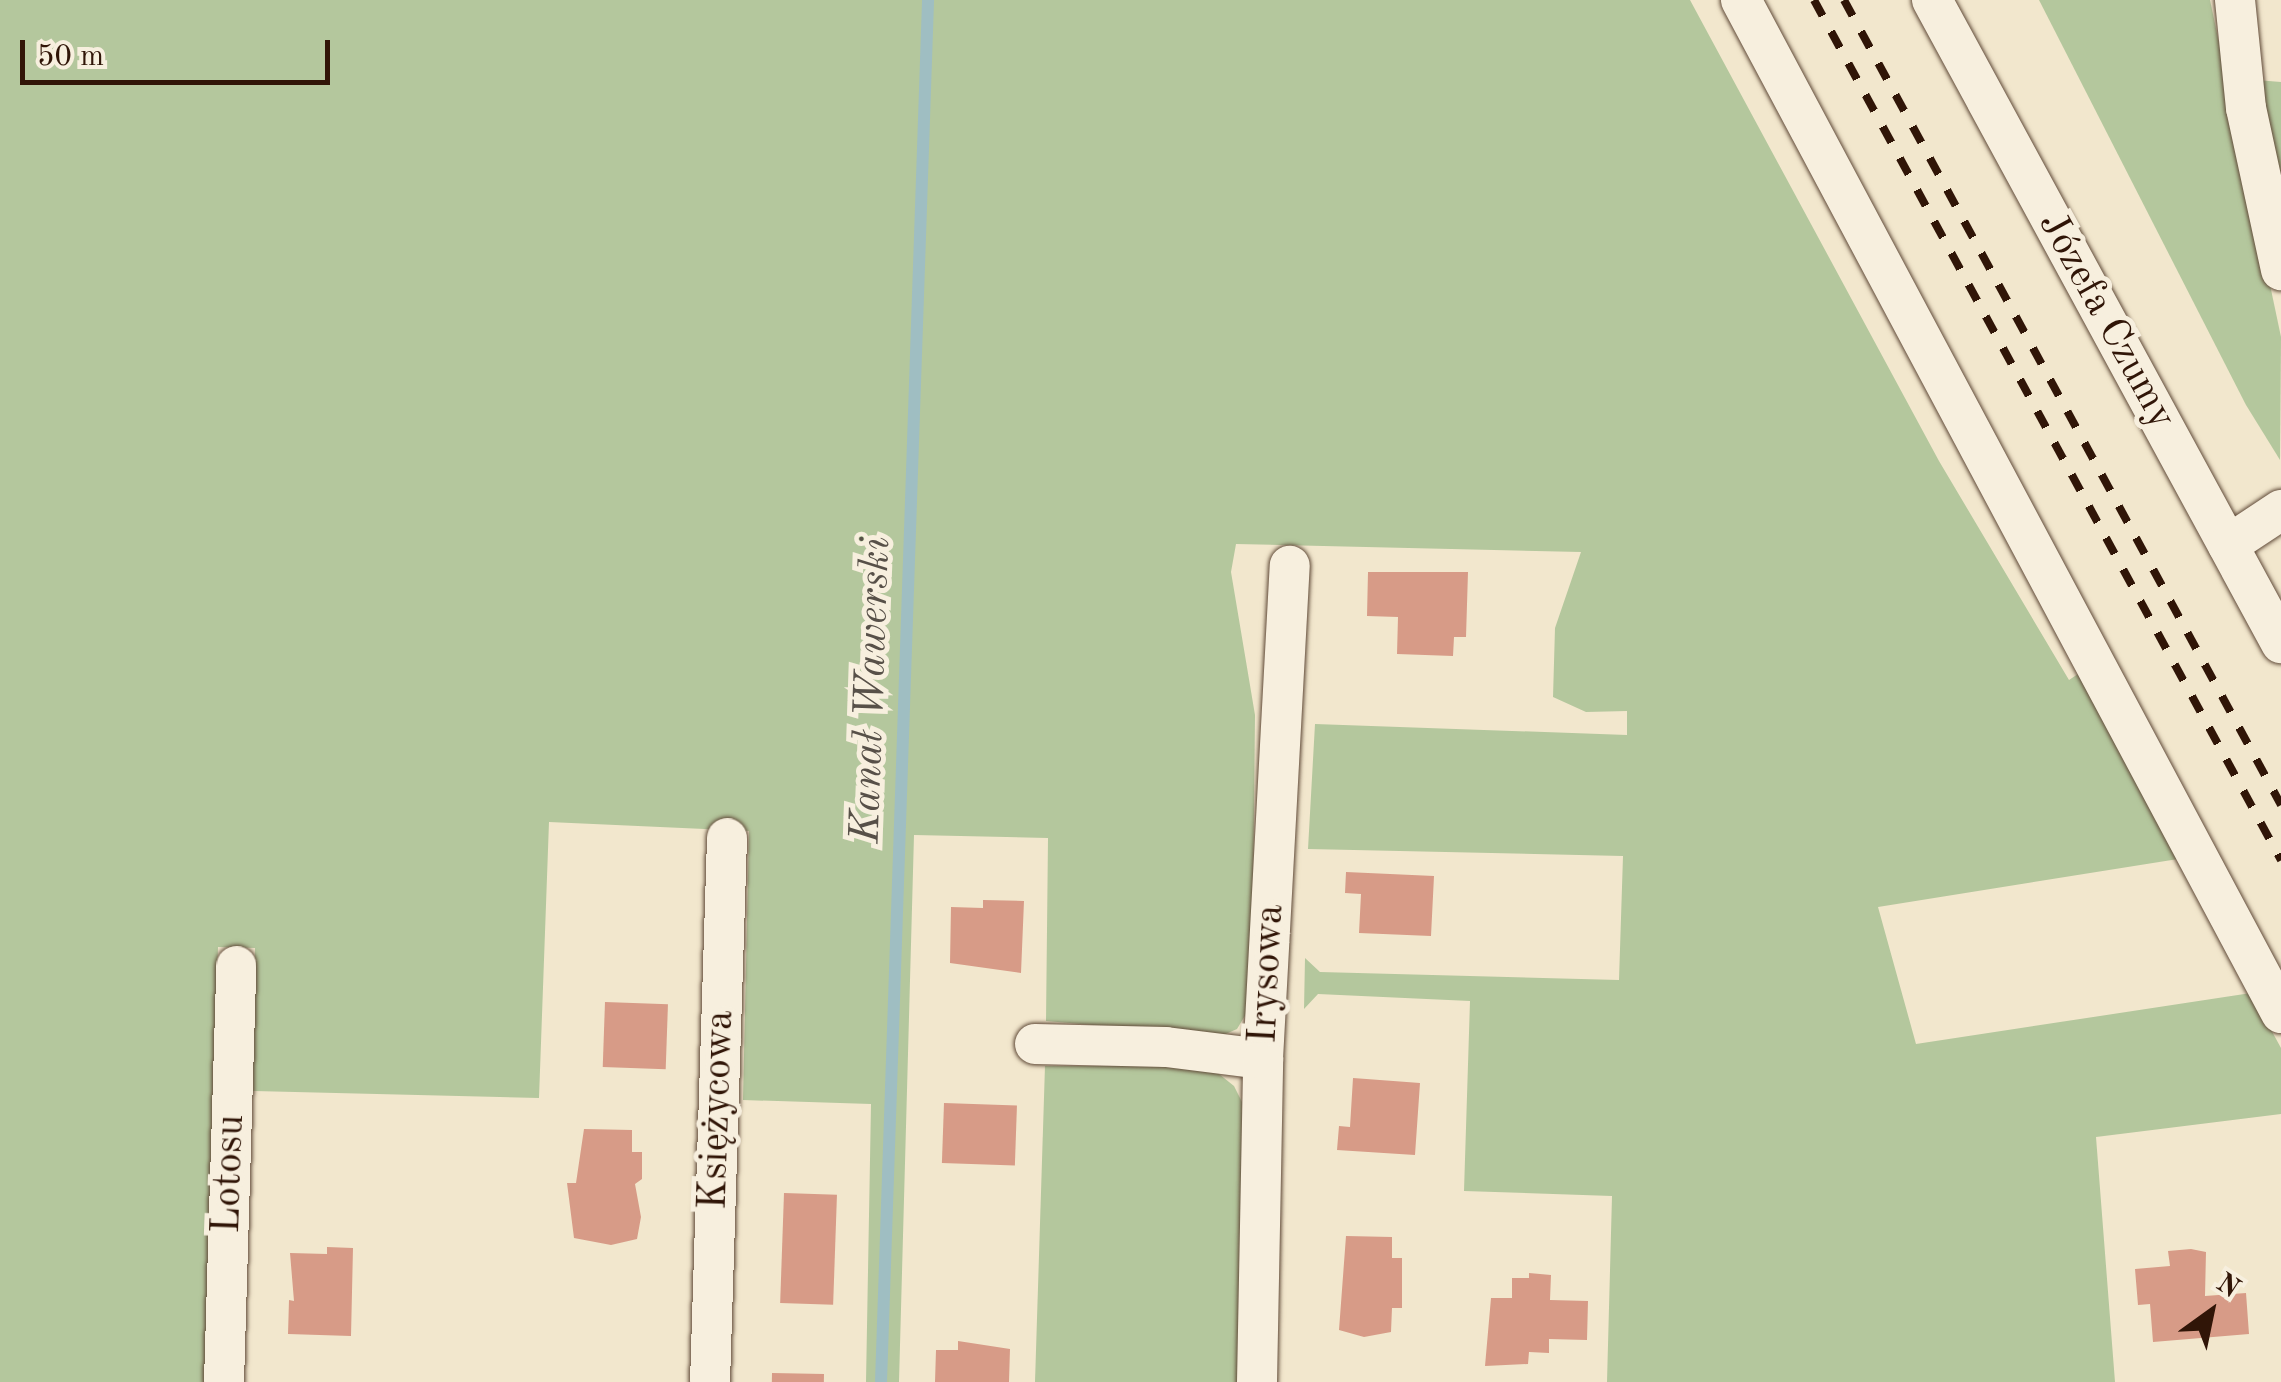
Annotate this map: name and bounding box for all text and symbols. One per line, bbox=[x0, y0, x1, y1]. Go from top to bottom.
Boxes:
scale bar bbox=[25, 20, 335, 82]
text: 50 m bbox=[37, 42, 104, 72]
street label: Józefa Czumy bbox=[2027, 204, 2185, 438]
water label: Kanał Wawerski bbox=[841, 536, 903, 844]
street label: Irysowa bbox=[1240, 903, 1296, 1045]
street label: Księżycowa bbox=[691, 1009, 745, 1211]
street label: Lotosu bbox=[204, 1114, 256, 1234]
north arrow bbox=[2161, 1262, 2261, 1362]
text: N bbox=[2211, 1269, 2244, 1304]

